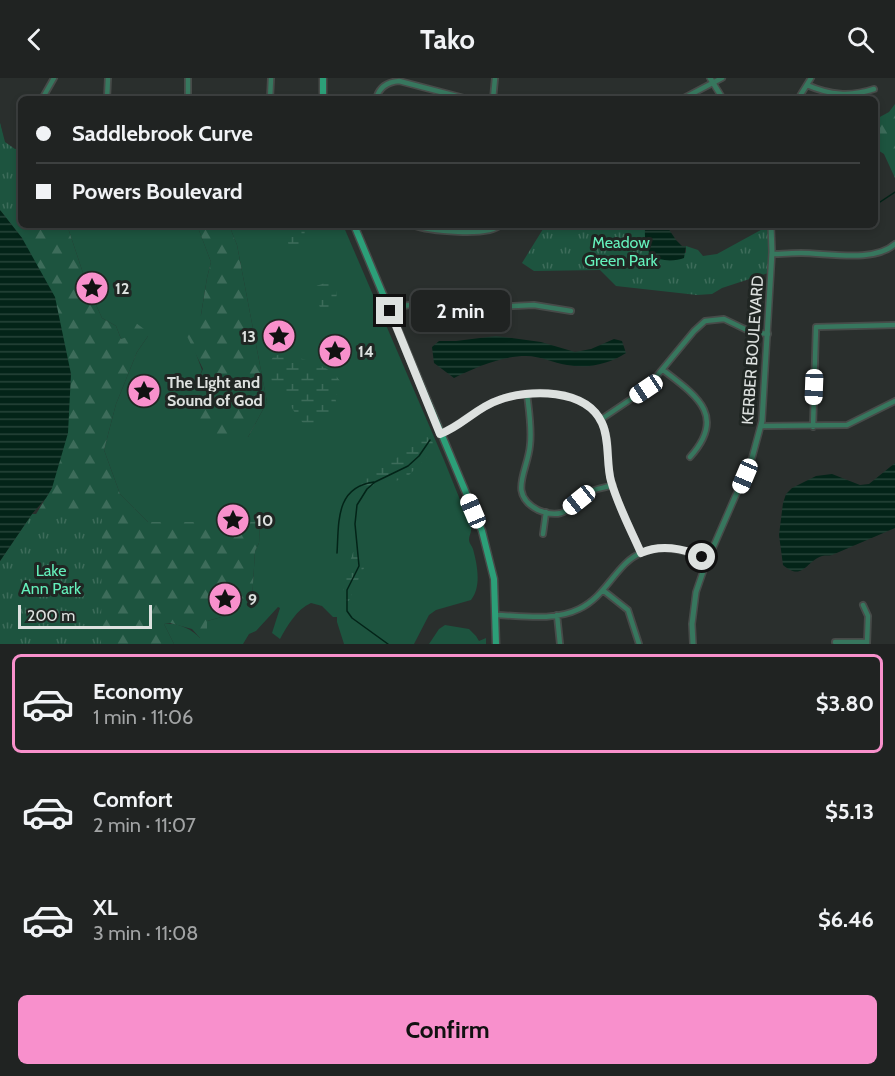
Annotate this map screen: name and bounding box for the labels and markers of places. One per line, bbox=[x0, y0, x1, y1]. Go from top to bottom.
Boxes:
place icon: 12 bbox=[74, 270, 110, 306]
place label: 12 bbox=[115, 279, 129, 298]
place icon: 13 bbox=[261, 318, 297, 354]
place label: 13 bbox=[241, 327, 256, 346]
place icon: 14 bbox=[317, 333, 353, 369]
place label: 14 bbox=[358, 342, 374, 361]
place icon: The Light and Sound of God bbox=[126, 373, 162, 409]
place label: The Light and Sound of God bbox=[167, 373, 263, 410]
place icon: 10 bbox=[215, 502, 251, 538]
place label: 10 bbox=[256, 511, 273, 530]
place icon: 9 bbox=[207, 581, 243, 617]
place label: 9 bbox=[248, 590, 257, 609]

